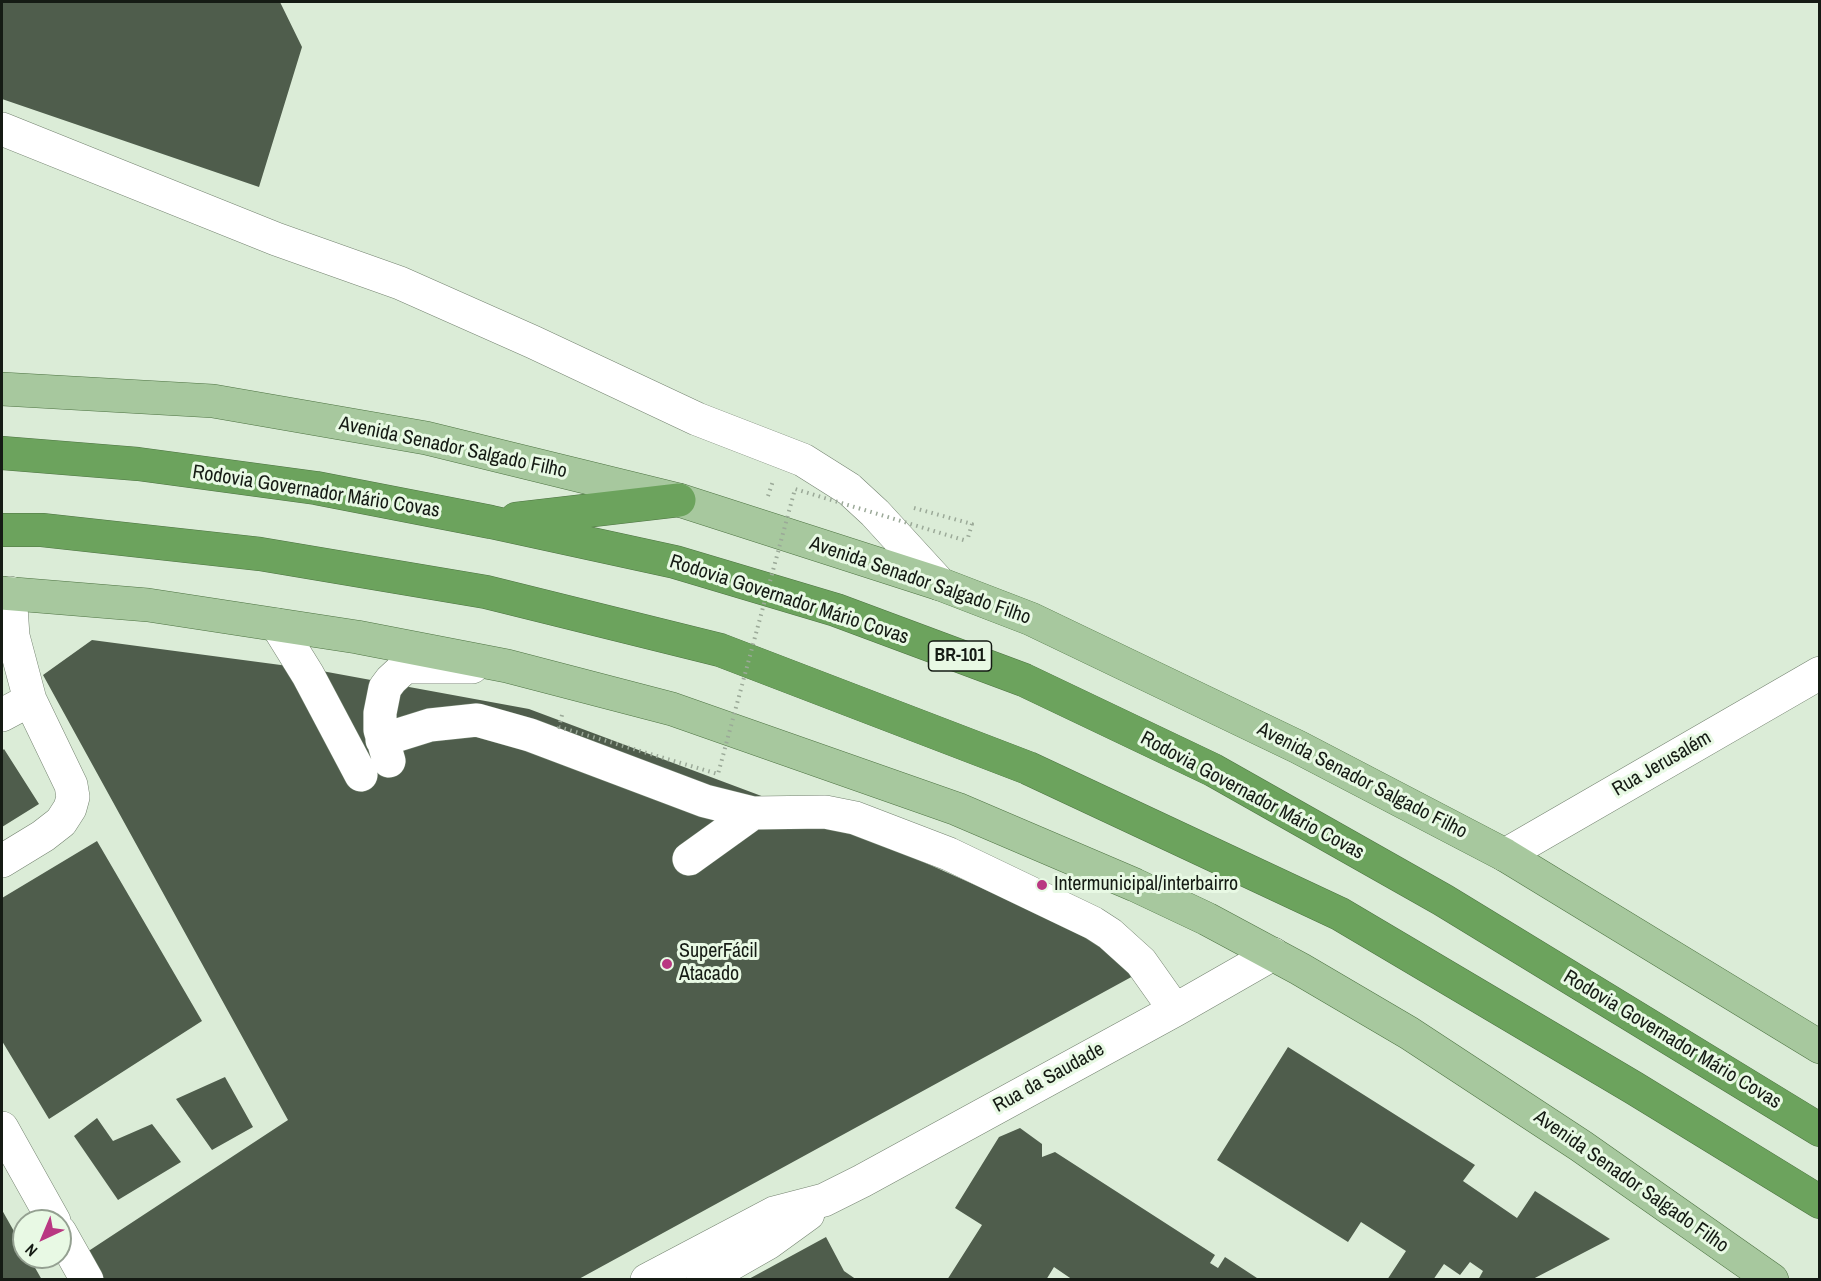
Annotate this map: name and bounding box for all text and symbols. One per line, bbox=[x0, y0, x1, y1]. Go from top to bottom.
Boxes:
street label: Avenida Senador Salgado Filho bbox=[337, 412, 569, 484]
street label: Rodovia Governador Mário Covas bbox=[191, 461, 441, 523]
street label: Avenida Senador Salgado Filho bbox=[806, 532, 1034, 630]
street label: Rodovia Governador Mário Covas bbox=[667, 550, 911, 650]
road number: BR-101 bbox=[928, 641, 992, 671]
street label: Avenida Senador Salgado Filho bbox=[1253, 718, 1471, 844]
street label: Rua Jerusalém bbox=[1608, 726, 1716, 802]
street label: Rodovia Governador Mário Covas bbox=[1136, 727, 1368, 865]
place label: Intermunicipal/interbairro bbox=[1054, 873, 1238, 897]
marker: Intermunicipal/interbairro bbox=[1035, 878, 1049, 892]
place label: SuperFácil Atacado bbox=[679, 940, 757, 987]
marker: SuperFácil Atacado bbox=[660, 957, 674, 971]
street label: Rodovia Governador Mário Covas bbox=[1559, 965, 1785, 1115]
street label: Rua da Saudade bbox=[989, 1038, 1109, 1118]
street label: Avenida Senador Salgado Filho bbox=[1529, 1106, 1733, 1258]
north arrow bbox=[12, 1209, 72, 1269]
text: N bbox=[20, 1239, 42, 1262]

